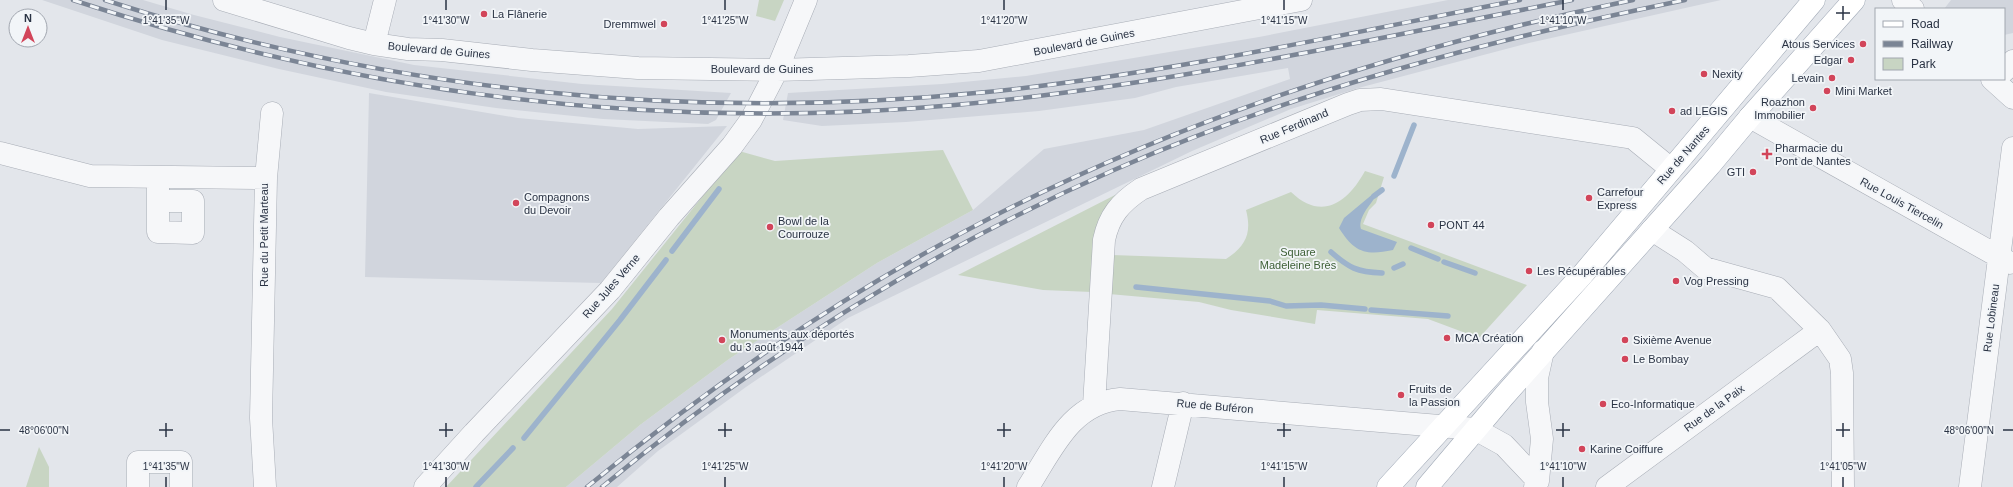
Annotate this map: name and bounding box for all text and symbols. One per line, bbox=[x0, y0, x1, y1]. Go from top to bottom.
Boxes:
north arrow bbox=[8, 8, 48, 48]
place label: La Flânerie bbox=[492, 8, 547, 20]
legend bbox=[1875, 8, 2005, 80]
marker: La Flânerie bbox=[479, 9, 489, 19]
text: N bbox=[24, 12, 32, 24]
text: 1°41'35"W bbox=[143, 15, 190, 26]
text: 1°41'30"W bbox=[423, 15, 470, 26]
text: 1°41'25"W bbox=[702, 15, 749, 26]
text: 1°41'20"W bbox=[981, 15, 1028, 26]
text: 1°41'15"W bbox=[1261, 15, 1308, 26]
text: 1°41'10"W bbox=[1540, 15, 1587, 26]
text: Road bbox=[1911, 17, 1940, 31]
place label: Dremmwel bbox=[603, 18, 656, 30]
marker: Dremmwel bbox=[659, 19, 669, 29]
street label: Boulevard de Guines bbox=[1032, 26, 1136, 58]
text: Railway bbox=[1911, 37, 1953, 51]
place label: Atous Services bbox=[1782, 38, 1855, 50]
marker: Atous Services bbox=[1858, 39, 1868, 49]
street label: Boulevard de Guines bbox=[387, 40, 491, 60]
place label: Edgar bbox=[1814, 54, 1843, 66]
marker: Edgar bbox=[1846, 55, 1856, 65]
text: Park bbox=[1911, 57, 1937, 71]
street label: Boulevard de Guines bbox=[711, 63, 814, 75]
place label: Nexity bbox=[1712, 68, 1743, 80]
marker: Nexity bbox=[1699, 69, 1709, 79]
place label: Levain bbox=[1792, 72, 1824, 84]
marker: Levain bbox=[1827, 73, 1837, 83]
place label: Mini Market bbox=[1835, 85, 1892, 97]
marker: Mini Market bbox=[1822, 86, 1832, 96]
place label: Roazhon Immobilier bbox=[1754, 96, 1805, 121]
marker: Roazhon Immobilier bbox=[1808, 103, 1818, 113]
place label: ad LEGIS bbox=[1680, 105, 1728, 117]
street label: Rue Ferdinand bbox=[1258, 106, 1330, 146]
marker: ad LEGIS bbox=[1667, 106, 1677, 116]
street label: Rue de Nantes bbox=[1654, 123, 1712, 187]
place label: Pharmacie du Pont de Nantes bbox=[1775, 142, 1851, 167]
marker: Pharmacie du Pont de Nantes bbox=[1762, 149, 1772, 159]
place label: GTI bbox=[1727, 166, 1745, 178]
marker: GTI bbox=[1748, 167, 1758, 177]
street label: Rue Louis Tiercelin bbox=[1858, 175, 1946, 231]
street label: Rue du Petit Marteau bbox=[258, 183, 270, 287]
place label: Carrefour Express bbox=[1597, 186, 1644, 211]
place label: Compagnons du Devoir bbox=[524, 191, 590, 216]
marker: Carrefour Express bbox=[1584, 193, 1594, 203]
marker: Compagnons du Devoir bbox=[511, 198, 521, 208]
place label: Bowl de la Courrouze bbox=[778, 215, 830, 240]
place label: PONT 44 bbox=[1439, 219, 1485, 231]
marker: PONT 44 bbox=[1426, 220, 1436, 230]
marker: Bowl de la Courrouze bbox=[765, 222, 775, 232]
park label: Square Madeleine Brès bbox=[1260, 246, 1337, 271]
street label: Rue Jules Verne bbox=[580, 252, 642, 320]
place label: Les Récupérables bbox=[1537, 265, 1626, 277]
marker: Les Récupérables bbox=[1524, 266, 1534, 276]
place label: Vog Pressing bbox=[1684, 275, 1749, 287]
marker: Vog Pressing bbox=[1671, 276, 1681, 286]
street label: Rue Lobineau bbox=[1981, 283, 2001, 353]
place label: Monuments aux déportés du 3 août 1944 bbox=[730, 328, 855, 353]
place label: MCA Création bbox=[1455, 332, 1523, 344]
marker: MCA Création bbox=[1442, 333, 1452, 343]
place label: Sixième Avenue bbox=[1633, 334, 1712, 346]
marker: Monuments aux déportés du 3 août 1944 bbox=[717, 335, 727, 345]
marker: Sixième Avenue bbox=[1620, 335, 1630, 345]
place label: Le Bombay bbox=[1633, 353, 1689, 365]
marker: Le Bombay bbox=[1620, 354, 1630, 364]
street label: Rue de la Paix bbox=[1682, 382, 1747, 434]
place label: Fruits de la Passion bbox=[1409, 383, 1460, 408]
marker: Fruits de la Passion bbox=[1396, 390, 1406, 400]
street label: Rue de Buféron bbox=[1176, 397, 1254, 415]
place label: Eco-Informatique bbox=[1611, 398, 1695, 410]
marker: Eco-Informatique bbox=[1598, 399, 1608, 409]
text: 48°06'00"N bbox=[19, 425, 69, 436]
text: 48°06'00"N bbox=[1944, 425, 1994, 436]
place label: Karine Coiffure bbox=[1590, 443, 1663, 455]
marker: Karine Coiffure bbox=[1577, 444, 1587, 454]
text: 1°41'35"W bbox=[143, 461, 190, 472]
text: 1°41'30"W bbox=[423, 461, 470, 472]
text: 1°41'25"W bbox=[702, 461, 749, 472]
text: 1°41'20"W bbox=[981, 461, 1028, 472]
text: 1°41'15"W bbox=[1261, 461, 1308, 472]
text: 1°41'10"W bbox=[1540, 461, 1587, 472]
text: 1°41'05"W bbox=[1820, 461, 1867, 472]

